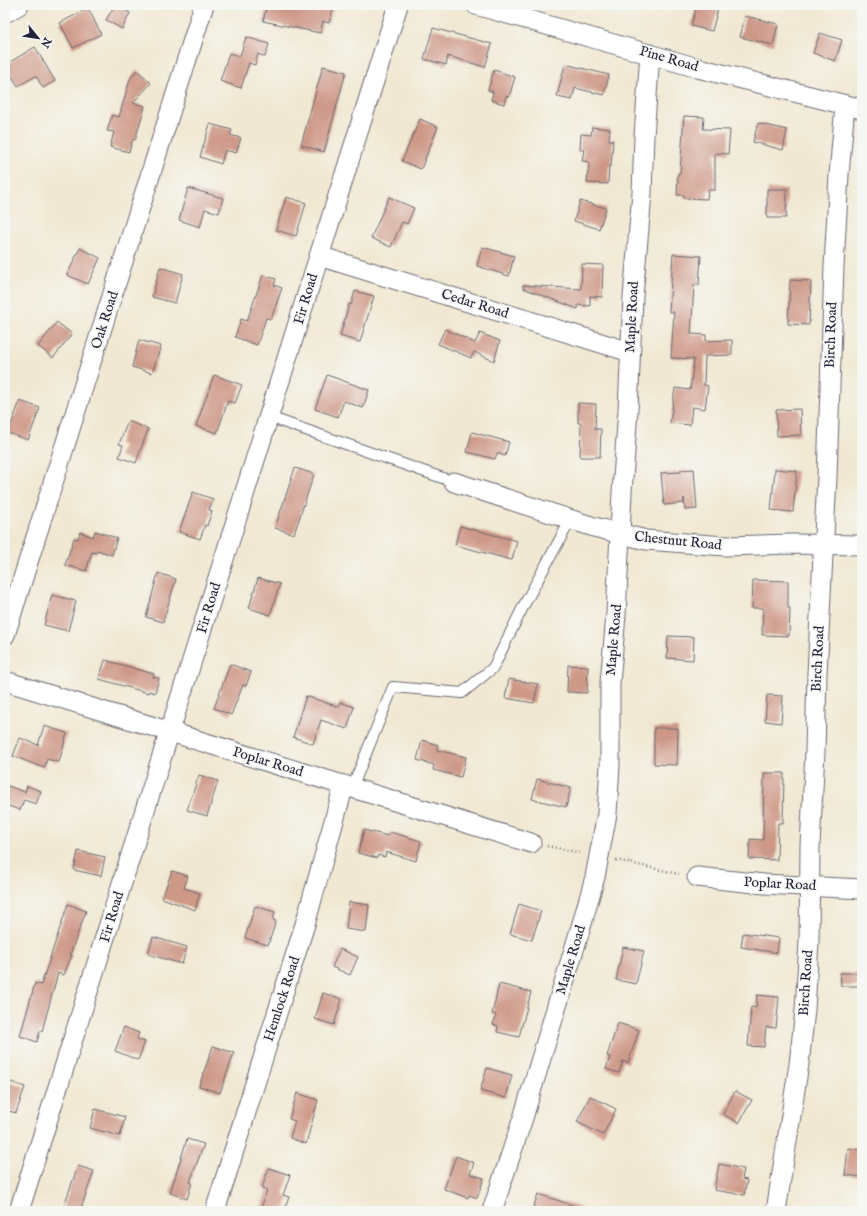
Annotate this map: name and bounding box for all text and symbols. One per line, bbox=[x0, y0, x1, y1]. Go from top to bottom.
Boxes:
north arrow bbox=[18, 18, 58, 58]
text: N bbox=[37, 34, 55, 51]
street label: Pine Road bbox=[637, 42, 701, 76]
street label: Fir Road bbox=[290, 271, 322, 327]
street label: Maple Road bbox=[621, 280, 643, 353]
street label: Cedar Road bbox=[439, 285, 512, 323]
street label: Oak Road bbox=[87, 288, 123, 351]
street label: Birch Road bbox=[821, 301, 841, 368]
street label: Chestnut Road bbox=[633, 527, 723, 555]
street label: Fir Road bbox=[193, 580, 225, 636]
street label: Maple Road bbox=[602, 603, 626, 676]
street label: Birch Road bbox=[807, 625, 829, 693]
street label: Poplar Road bbox=[231, 743, 306, 781]
street label: Poplar Road bbox=[743, 873, 817, 895]
street label: Fir Road bbox=[96, 889, 128, 945]
street label: Maple Road bbox=[552, 923, 590, 997]
street label: Birch Road bbox=[795, 949, 817, 1017]
street label: Hemlock Road bbox=[260, 954, 304, 1044]

